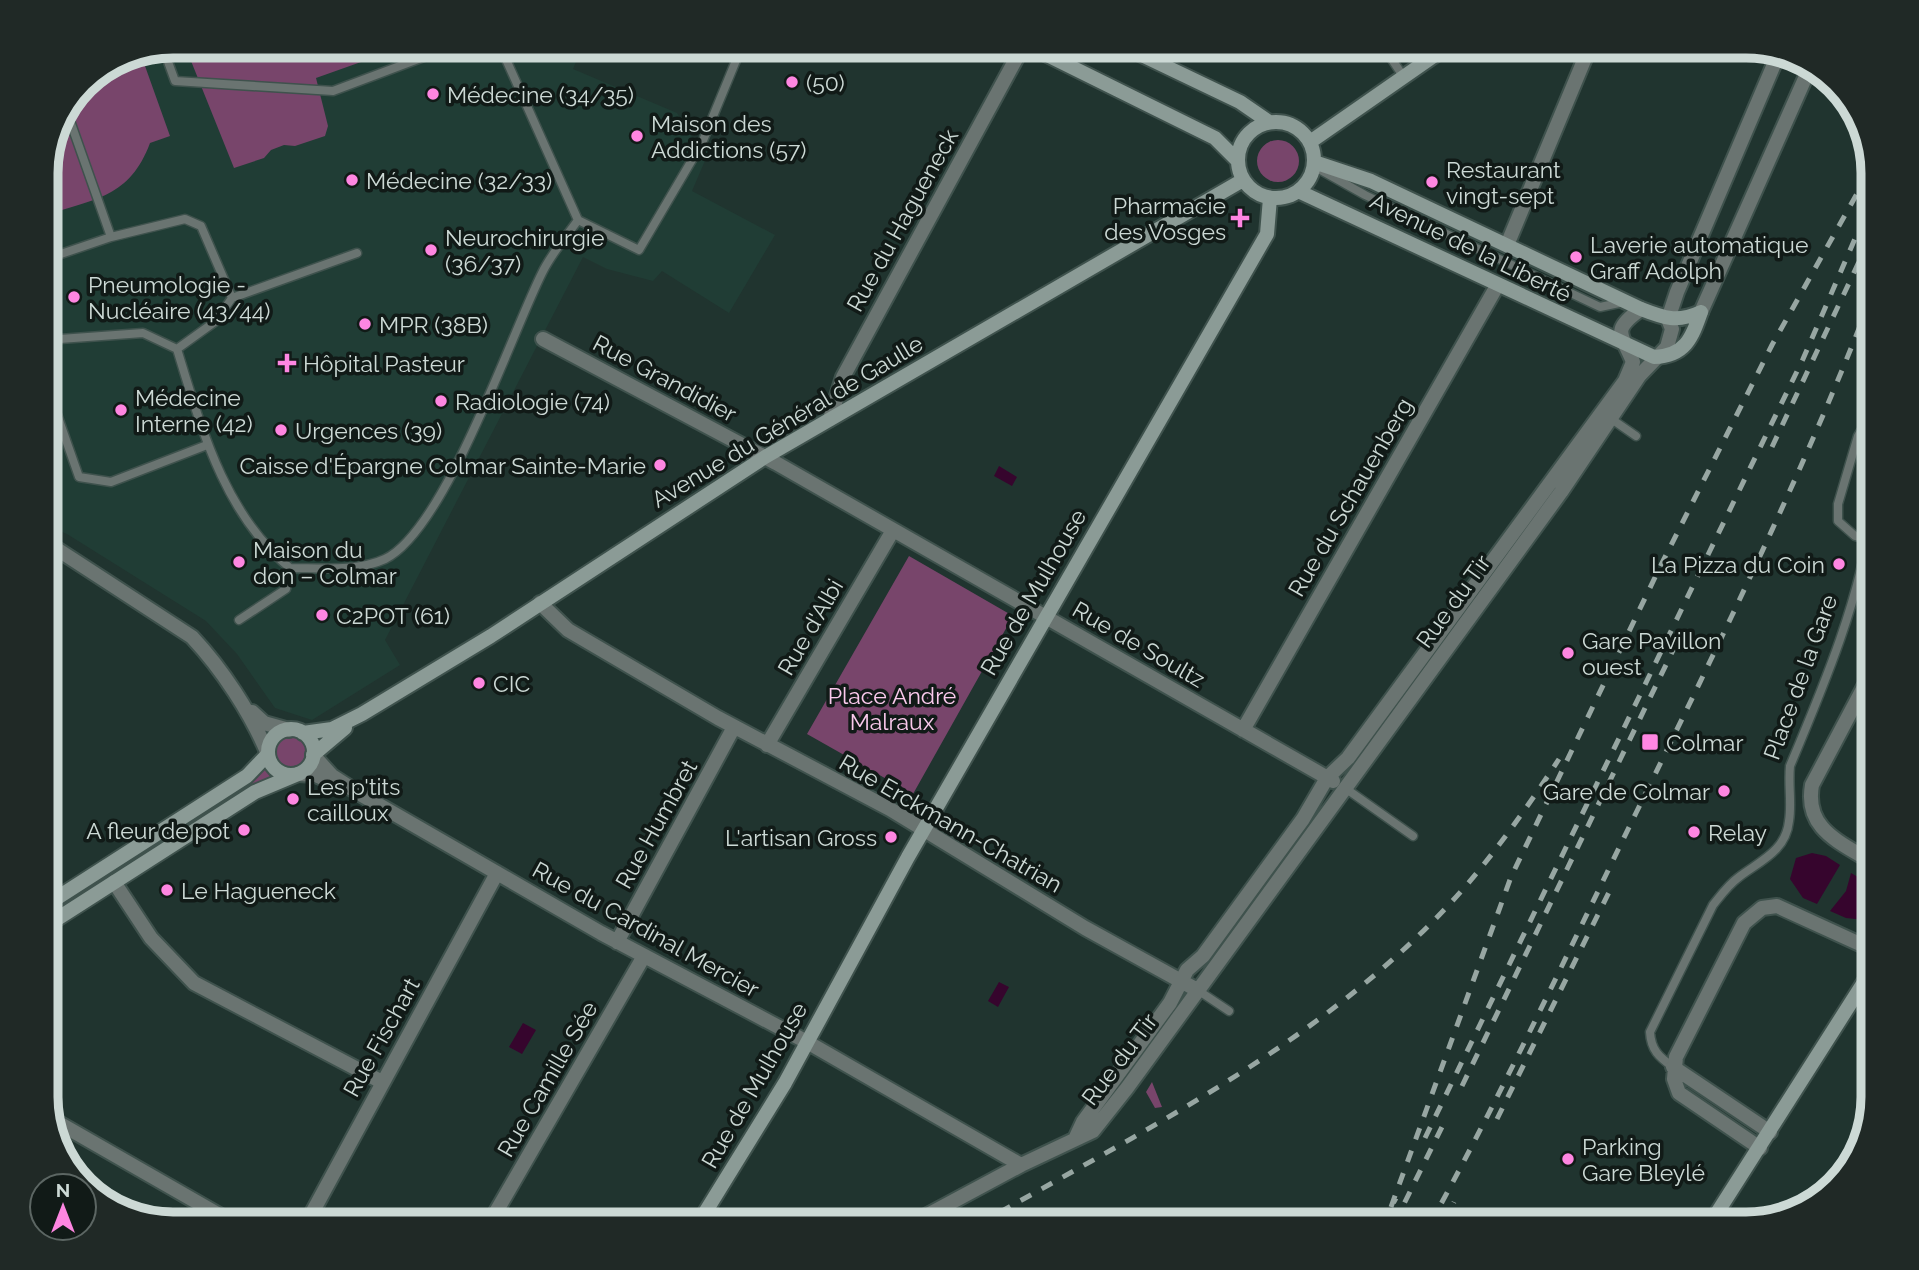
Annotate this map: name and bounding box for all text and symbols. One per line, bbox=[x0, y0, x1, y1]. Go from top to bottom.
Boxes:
place label: (50) bbox=[806, 69, 845, 96]
marker: (50) bbox=[784, 74, 800, 90]
place label: Médecine (34/35) bbox=[447, 81, 634, 108]
marker: Médecine (34/35) bbox=[425, 86, 441, 102]
place label: Maison des Addictions (57) bbox=[651, 110, 806, 163]
street label: Rue du Hagueneck bbox=[841, 124, 963, 316]
marker: Maison des Addictions (57) bbox=[629, 128, 645, 144]
place label: Restaurant vingt-sept bbox=[1446, 156, 1561, 209]
place label: Médecine (32/33) bbox=[366, 167, 552, 194]
marker: Médecine (32/33) bbox=[344, 172, 360, 188]
marker: Restaurant vingt-sept bbox=[1424, 174, 1440, 190]
street label: Avenue de la Liberté bbox=[1366, 187, 1576, 307]
place label: Pharmacie des Vosges bbox=[1104, 192, 1226, 245]
marker: Pharmacie des Vosges bbox=[1232, 210, 1248, 226]
place label: Neurochirurgie (36/37) bbox=[445, 224, 604, 277]
place label: Laverie automatique Graff Adolph bbox=[1590, 231, 1808, 284]
marker: Neurochirurgie (36/37) bbox=[423, 242, 439, 258]
marker: Laverie automatique Graff Adolph bbox=[1568, 249, 1584, 265]
place label: Pneumologie - Nucléaire (43/44) bbox=[88, 271, 271, 324]
marker: Pneumologie - Nucléaire (43/44) bbox=[66, 289, 82, 305]
place label: MPR (38B) bbox=[379, 311, 488, 338]
marker: MPR (38B) bbox=[357, 316, 373, 332]
street label: Rue Grandidier bbox=[589, 329, 741, 427]
street label: Avenue du Général de Gaulle bbox=[646, 329, 928, 513]
place label: Hôpital Pasteur bbox=[303, 350, 465, 377]
marker: Hôpital Pasteur bbox=[277, 353, 297, 373]
place label: Médecine Interne (42) bbox=[135, 384, 253, 437]
place label: Radiologie (74) bbox=[455, 388, 610, 415]
marker: Radiologie (74) bbox=[433, 393, 449, 409]
street label: Rue du Schauenberg bbox=[1282, 393, 1418, 601]
marker: Médecine Interne (42) bbox=[113, 402, 129, 418]
place label: Urgences (39) bbox=[295, 417, 442, 444]
marker: Urgences (39) bbox=[273, 422, 289, 438]
place label: Caisse d'Épargne Colmar Sainte-Marie bbox=[239, 452, 646, 479]
marker: Caisse d'Épargne Colmar Sainte-Marie bbox=[652, 457, 668, 473]
street label: Rue de Mulhouse bbox=[975, 504, 1091, 680]
place label: Maison du don – Colmar bbox=[253, 536, 397, 589]
street label: Rue du Tir bbox=[1410, 549, 1496, 653]
place label: La Pizza du Coin bbox=[1651, 551, 1825, 578]
marker: Maison du don – Colmar bbox=[231, 554, 247, 570]
marker: La Pizza du Coin bbox=[1831, 556, 1847, 572]
street label: Rue d'Albi bbox=[772, 574, 848, 680]
street label: Place de la Gare bbox=[1758, 591, 1842, 763]
street label: Rue de Soultz bbox=[1068, 595, 1210, 693]
place label: C2POT (61) bbox=[336, 602, 450, 629]
marker: C2POT (61) bbox=[314, 607, 330, 623]
place label: Gare Pavillon ouest bbox=[1582, 627, 1721, 680]
marker: Gare Pavillon ouest bbox=[1560, 645, 1576, 661]
place label: CIC bbox=[493, 670, 530, 697]
marker: CIC bbox=[471, 675, 487, 691]
park label: Place André Malraux bbox=[828, 682, 956, 735]
place label: Colmar bbox=[1666, 729, 1743, 756]
marker: Colmar bbox=[1640, 732, 1660, 752]
street label: Rue Erckmann-Chatrian bbox=[835, 748, 1067, 898]
street label: Rue Humbret bbox=[610, 755, 703, 893]
place label: Les p'tits cailloux bbox=[307, 773, 400, 826]
place label: Gare de Colmar bbox=[1543, 778, 1710, 805]
marker: Gare de Colmar bbox=[1716, 783, 1732, 799]
marker: Les p'tits cailloux bbox=[285, 791, 301, 807]
place label: A fleur de pot bbox=[86, 817, 230, 844]
place label: Relay bbox=[1708, 819, 1767, 846]
marker: A fleur de pot bbox=[236, 822, 252, 838]
place label: L'artisan Gross bbox=[725, 824, 877, 851]
marker: Relay bbox=[1686, 824, 1702, 840]
marker: L'artisan Gross bbox=[883, 829, 899, 845]
street label: Rue du Cardinal Mercier bbox=[528, 855, 764, 1003]
place label: Le Hagueneck bbox=[181, 877, 336, 904]
marker: Le Hagueneck bbox=[159, 882, 175, 898]
street label: Rue Fischart bbox=[337, 973, 425, 1101]
street label: Rue Camille Sée bbox=[492, 996, 602, 1162]
street label: Rue de Mulhouse bbox=[696, 997, 812, 1173]
street label: Rue du Tir bbox=[1076, 1008, 1162, 1110]
place label: Parking Gare Bleylé bbox=[1582, 1133, 1705, 1186]
marker: Parking Gare Bleylé bbox=[1560, 1151, 1576, 1167]
north arrow bbox=[28, 1172, 98, 1242]
text: N bbox=[56, 1179, 70, 1201]

